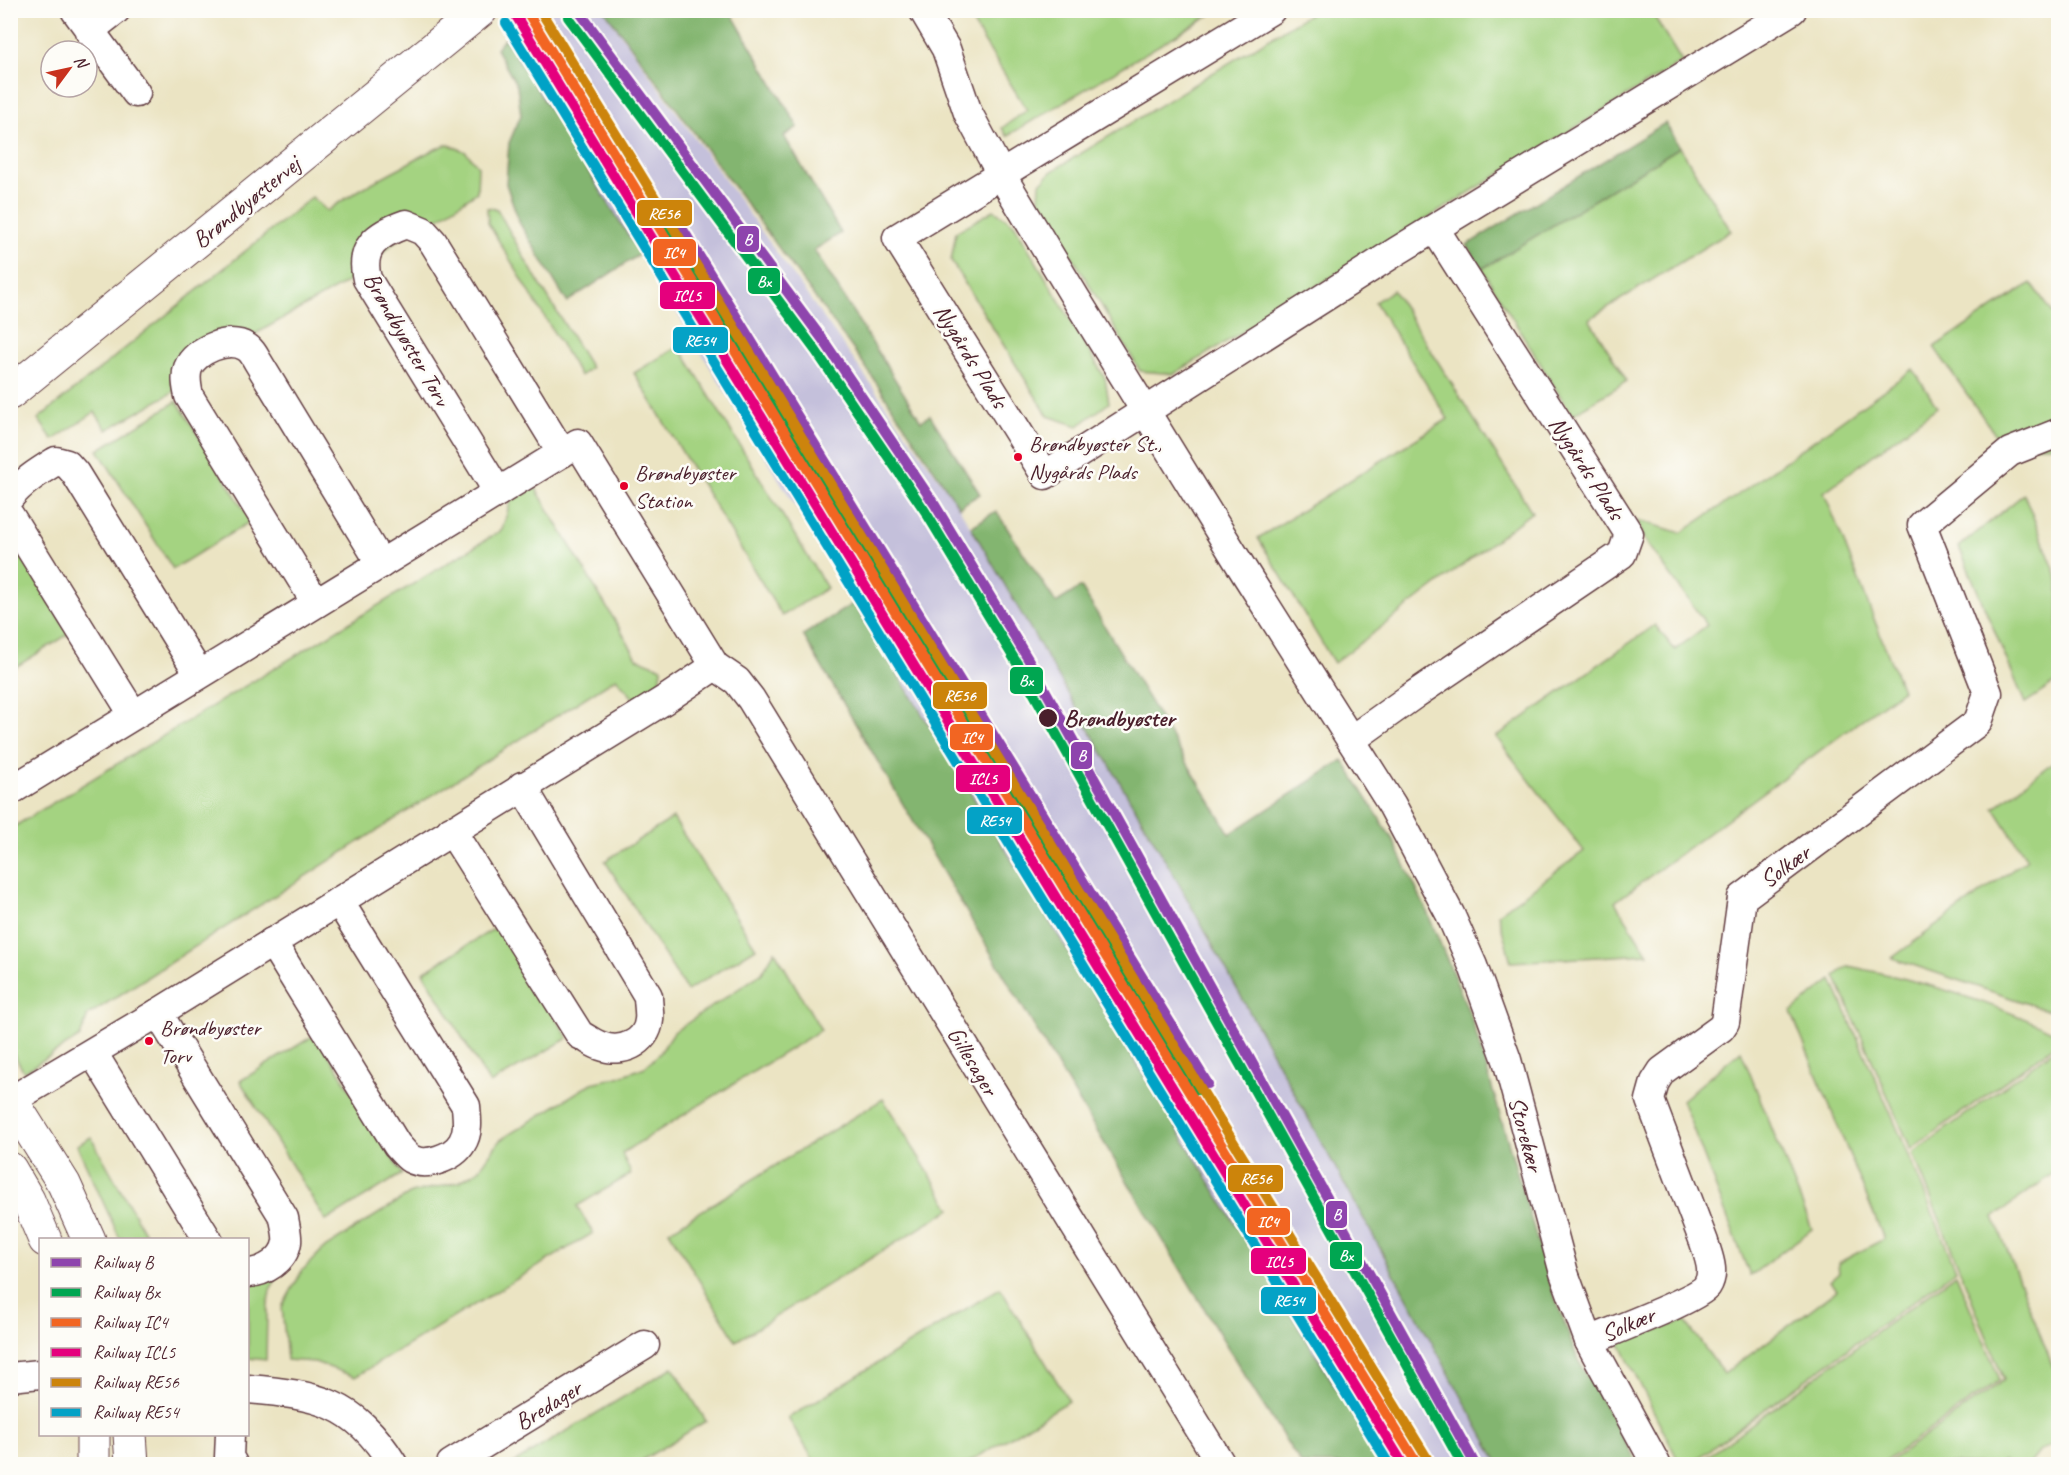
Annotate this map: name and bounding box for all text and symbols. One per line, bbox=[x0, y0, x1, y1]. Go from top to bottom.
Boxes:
north arrow bbox=[39, 39, 99, 99]
text: N bbox=[70, 52, 94, 74]
street label: Brøndbyøstervej bbox=[186, 147, 308, 255]
line badge: RE56 bbox=[636, 199, 693, 227]
text: RE56 bbox=[648, 204, 681, 224]
line badge: B bbox=[736, 225, 760, 253]
text: B bbox=[744, 230, 754, 250]
line badge: IC4 bbox=[652, 238, 697, 267]
text: IC4 bbox=[663, 243, 686, 263]
street label: Brøndbyøster Torv bbox=[357, 267, 458, 413]
line badge: Bx bbox=[747, 267, 781, 295]
text: Bx bbox=[757, 272, 773, 292]
line badge: ICL5 bbox=[659, 281, 716, 310]
text: ICL5 bbox=[673, 286, 703, 306]
street label: Nygårds Plads bbox=[927, 298, 1016, 415]
line badge: RE54 bbox=[672, 326, 729, 354]
text: RE54 bbox=[684, 331, 717, 351]
street label: Nygårds Plads bbox=[1542, 411, 1633, 527]
place label: Brøndbyøster St., Nygårds Plads bbox=[1029, 430, 1162, 486]
marker: Brøndbyøster St., Nygårds Plads bbox=[1012, 451, 1024, 463]
place label: Brøndbyøster Station bbox=[635, 459, 737, 515]
marker: Brøndbyøster Station bbox=[618, 480, 630, 492]
line badge: Bx bbox=[1009, 666, 1044, 695]
text: Bx bbox=[1019, 671, 1035, 691]
line badge: RE56 bbox=[932, 681, 988, 710]
text: RE56 bbox=[944, 686, 977, 706]
place label: Brøndbyøster bbox=[1064, 703, 1177, 733]
marker: Brøndbyøster bbox=[1037, 707, 1059, 729]
line badge: IC4 bbox=[949, 723, 994, 751]
text: IC4 bbox=[961, 728, 984, 748]
line badge: B bbox=[1070, 741, 1093, 770]
text: B bbox=[1078, 746, 1088, 766]
line badge: ICL5 bbox=[955, 764, 1011, 793]
text: ICL5 bbox=[969, 769, 999, 789]
line badge: RE54 bbox=[966, 806, 1023, 835]
text: RE54 bbox=[979, 811, 1012, 831]
street label: Solkær bbox=[1754, 836, 1818, 894]
place label: Brøndbyøster Torv bbox=[160, 1014, 262, 1070]
street label: Gillesager bbox=[941, 1021, 1006, 1103]
marker: Brøndbyøster Torv bbox=[143, 1035, 155, 1047]
street label: Storekær bbox=[1502, 1093, 1551, 1177]
line badge: RE56 bbox=[1227, 1164, 1284, 1193]
text: RE56 bbox=[1240, 1169, 1273, 1189]
line badge: B bbox=[1325, 1200, 1348, 1229]
text: B bbox=[1333, 1205, 1343, 1225]
line badge: IC4 bbox=[1246, 1207, 1291, 1236]
text: IC4 bbox=[1257, 1212, 1280, 1232]
legend bbox=[39, 1238, 249, 1436]
line badge: Bx bbox=[1329, 1241, 1363, 1270]
text: Bx bbox=[1339, 1246, 1355, 1266]
line badge: ICL5 bbox=[1250, 1247, 1307, 1275]
text: Railway B bbox=[93, 1251, 155, 1273]
text: ICL5 bbox=[1265, 1252, 1295, 1272]
text: Railway Bx bbox=[93, 1281, 161, 1303]
line badge: RE54 bbox=[1260, 1286, 1317, 1315]
text: RE54 bbox=[1273, 1291, 1306, 1311]
street label: Solkær bbox=[1597, 1299, 1661, 1349]
text: Railway IC4 bbox=[93, 1311, 170, 1333]
text: Railway ICL5 bbox=[93, 1341, 176, 1363]
text: Railway RE56 bbox=[93, 1371, 180, 1393]
street label: Bredager bbox=[509, 1372, 589, 1437]
text: Railway RE54 bbox=[93, 1401, 181, 1423]

